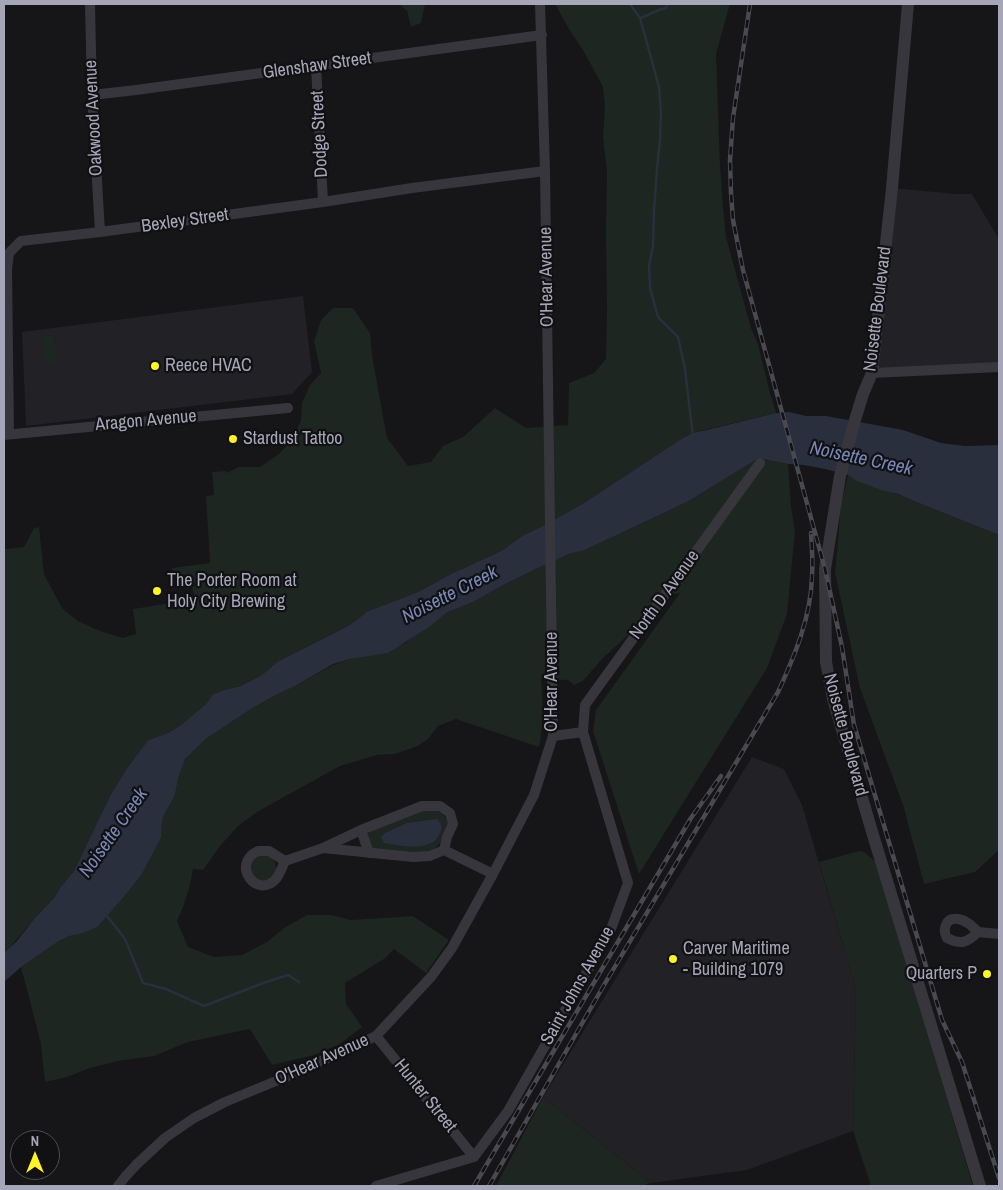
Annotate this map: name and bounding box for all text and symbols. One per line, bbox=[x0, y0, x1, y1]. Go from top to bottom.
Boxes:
street label: Glenshaw Street bbox=[261, 48, 373, 84]
street label: Oakwood Avenue bbox=[80, 59, 108, 177]
street label: Dodge Street bbox=[307, 90, 333, 178]
street label: Bexley Street bbox=[140, 204, 230, 238]
street label: O'Hear Avenue bbox=[535, 227, 559, 327]
street label: Noisette Boulevard bbox=[860, 245, 896, 373]
place label: Reece HVAC bbox=[165, 355, 252, 377]
marker: Reece HVAC bbox=[149, 360, 161, 372]
street label: Aragon Avenue bbox=[95, 406, 197, 436]
place label: Stardust Tattoo bbox=[243, 428, 343, 450]
marker: Stardust Tattoo bbox=[227, 433, 239, 445]
water label: Noisette Creek bbox=[808, 437, 914, 481]
street label: North D Avenue bbox=[625, 546, 705, 644]
water label: Noisette Creek bbox=[399, 561, 501, 629]
place label: The Porter Room at Holy City Brewing bbox=[167, 570, 297, 612]
marker: The Porter Room at Holy City Brewing bbox=[151, 585, 163, 597]
street label: O'Hear Avenue bbox=[541, 632, 563, 732]
street label: Noisette Boulevard bbox=[818, 672, 872, 798]
water label: Noisette Creek bbox=[75, 784, 153, 882]
street label: Saint Johns Avenue bbox=[537, 923, 619, 1049]
place label: Carver Maritime - Building 1079 bbox=[683, 938, 790, 981]
marker: Carver Maritime - Building 1079 bbox=[667, 953, 679, 965]
place label: Quarters P bbox=[906, 963, 977, 985]
marker: Quarters P bbox=[981, 968, 993, 980]
street label: O'Hear Avenue bbox=[272, 1030, 372, 1090]
street label: Hunter Street bbox=[389, 1055, 461, 1137]
north arrow bbox=[10, 1130, 60, 1180]
text: N bbox=[31, 1132, 39, 1150]

